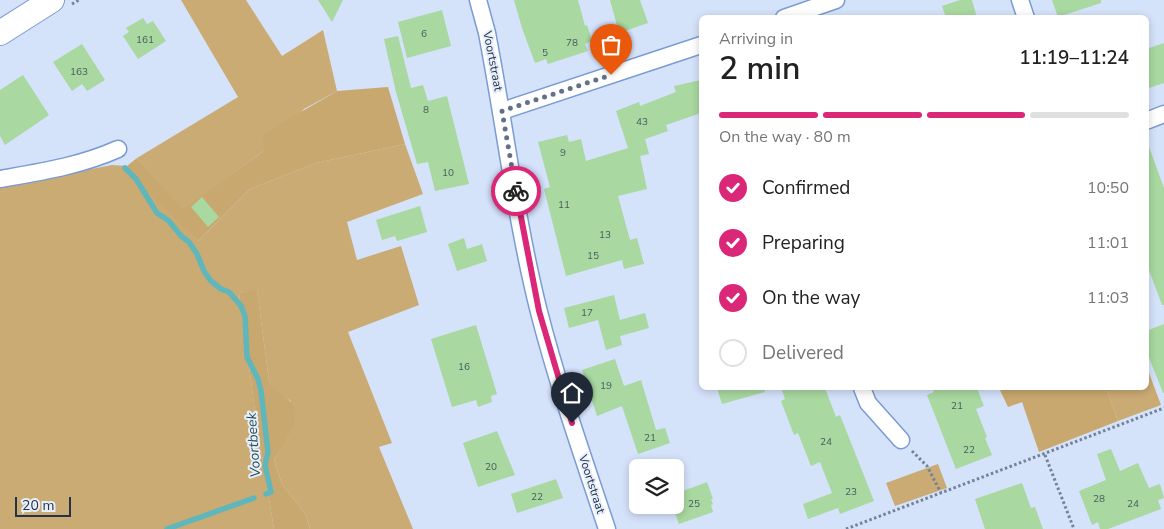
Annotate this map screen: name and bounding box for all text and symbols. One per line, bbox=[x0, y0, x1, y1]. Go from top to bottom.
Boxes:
pin bbox=[590, 24, 632, 75]
house number: 6 bbox=[421, 27, 427, 41]
text: Arriving in bbox=[719, 28, 793, 50]
street label: Voortstraat bbox=[479, 29, 507, 93]
icon: bag bbox=[597, 31, 625, 59]
house number: 161 bbox=[136, 33, 154, 47]
house number: 78 bbox=[566, 36, 578, 50]
text: 11:19–11:24 bbox=[1019, 45, 1129, 71]
house number: 5 bbox=[542, 46, 548, 60]
text: 2 min bbox=[719, 47, 801, 90]
house number: 163 bbox=[70, 65, 88, 79]
house number: 8 bbox=[423, 103, 429, 117]
house number: 43 bbox=[636, 115, 648, 129]
text: On the way · 80 m bbox=[719, 126, 851, 148]
house number: 9 bbox=[560, 146, 566, 160]
house number: 10 bbox=[442, 166, 454, 180]
courier bbox=[491, 166, 541, 216]
icon: check bbox=[719, 174, 747, 202]
text: Confirmed bbox=[762, 175, 850, 201]
icon: bike bbox=[502, 177, 530, 205]
text: 10:50 bbox=[1087, 177, 1129, 199]
house number: 11 bbox=[558, 198, 570, 212]
house number: 13 bbox=[599, 228, 611, 242]
icon: check bbox=[719, 229, 747, 257]
text: Preparing bbox=[762, 230, 845, 256]
text: 11:01 bbox=[1087, 232, 1129, 254]
house number: 15 bbox=[587, 249, 599, 263]
icon: check bbox=[719, 284, 747, 312]
text: On the way bbox=[762, 285, 860, 311]
text: 11:03 bbox=[1087, 287, 1129, 309]
house number: 17 bbox=[581, 306, 593, 320]
text: Delivered bbox=[762, 340, 844, 366]
house number: 16 bbox=[458, 360, 470, 374]
pin bbox=[551, 372, 593, 423]
icon: home bbox=[558, 379, 586, 407]
house number: 19 bbox=[600, 379, 612, 393]
house number: 21 bbox=[951, 399, 963, 413]
water label: Voortbeek bbox=[242, 411, 265, 478]
house number: 21 bbox=[644, 431, 656, 445]
house number: 24 bbox=[820, 435, 832, 449]
house number: 22 bbox=[963, 443, 975, 457]
street label: Voortstraat bbox=[575, 452, 609, 516]
map controls bbox=[629, 459, 684, 514]
button: layers bbox=[629, 459, 684, 514]
house number: 20 bbox=[485, 460, 497, 474]
house number: 23 bbox=[845, 485, 857, 499]
house number: 22 bbox=[531, 490, 543, 504]
house number: 28 bbox=[1093, 492, 1105, 506]
scale bar bbox=[15, 494, 71, 517]
text: 20 m bbox=[22, 496, 54, 515]
house number: 25 bbox=[688, 497, 700, 511]
house number: 24 bbox=[1127, 497, 1139, 511]

